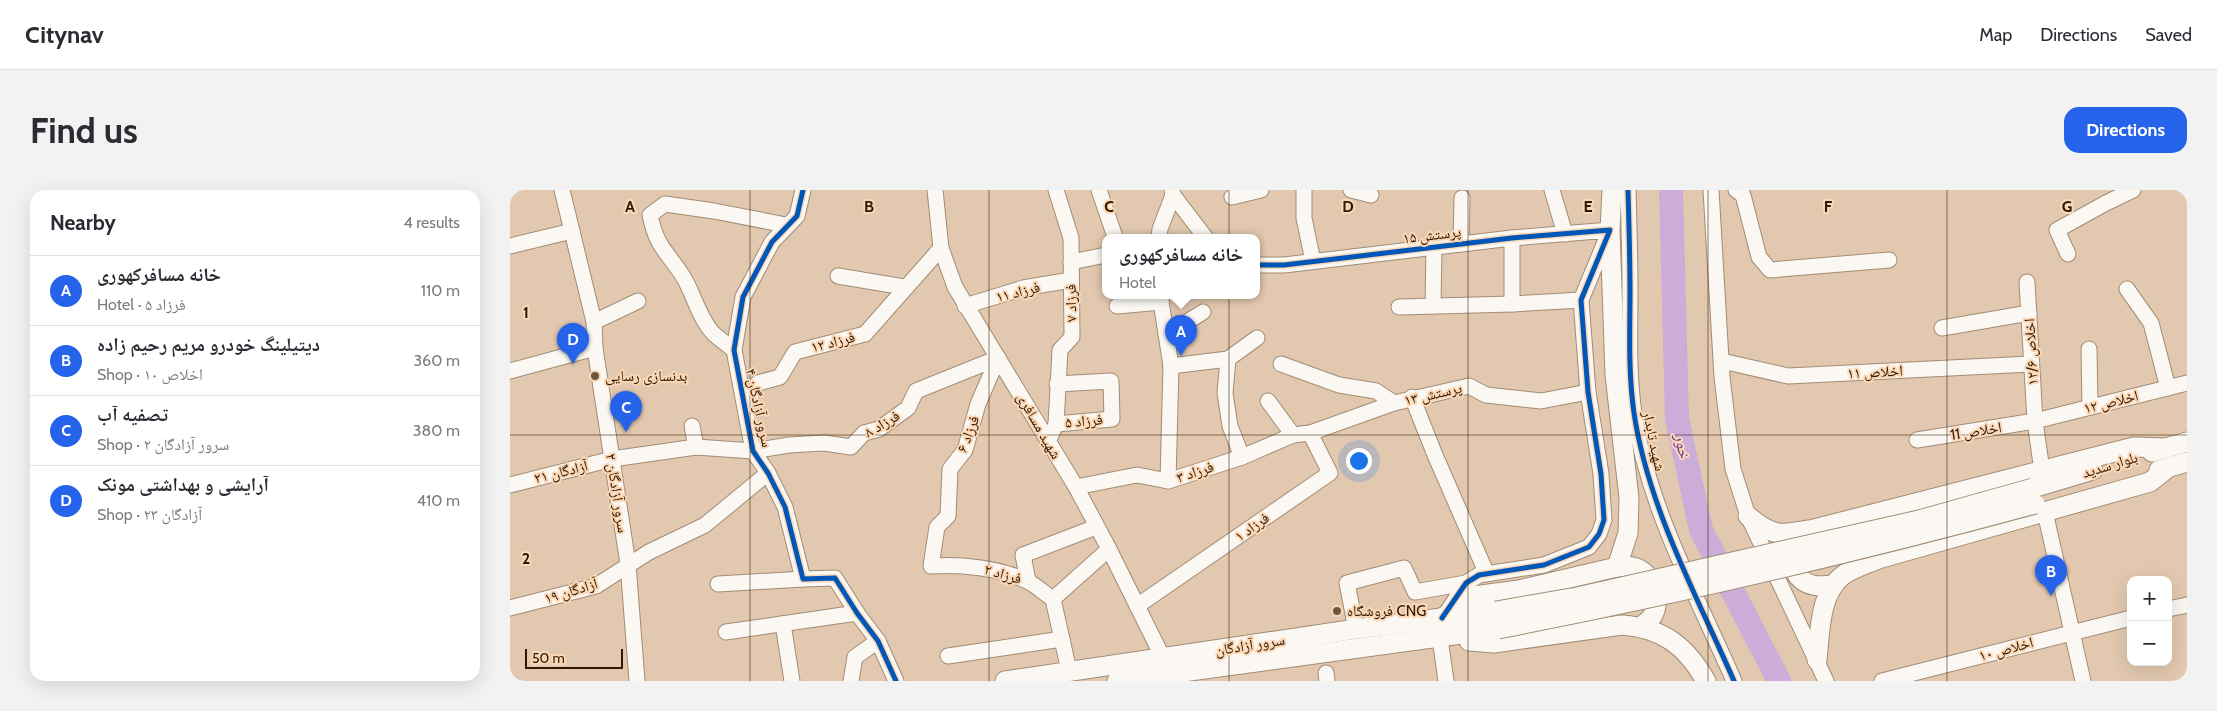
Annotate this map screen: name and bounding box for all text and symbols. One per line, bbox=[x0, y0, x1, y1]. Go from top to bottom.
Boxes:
text: Citynav bbox=[25, 20, 104, 49]
text: Map bbox=[1979, 24, 2012, 46]
text: Directions bbox=[2040, 24, 2117, 46]
text: Saved bbox=[2145, 24, 2192, 46]
button: Directions bbox=[2064, 107, 2187, 153]
text: Find us bbox=[30, 109, 138, 152]
text: A bbox=[625, 197, 635, 216]
text: B bbox=[864, 197, 874, 216]
text: C bbox=[1104, 197, 1114, 216]
text: D bbox=[1342, 197, 1354, 216]
text: E bbox=[1583, 197, 1593, 216]
text: F bbox=[1824, 197, 1833, 216]
text: G bbox=[2062, 197, 2072, 216]
text: Nearby bbox=[50, 210, 116, 235]
text: 4 results bbox=[403, 213, 460, 232]
street label: پرستش ۱۵ bbox=[1402, 222, 1462, 248]
popup bbox=[1102, 234, 1260, 299]
text: خانه مسافرکهوری bbox=[1119, 243, 1243, 266]
text: خانه مسافرکهوری bbox=[97, 263, 221, 286]
text: Hotel bbox=[1119, 273, 1156, 292]
street label: فرزاد ۱۱ bbox=[994, 278, 1042, 306]
text: A bbox=[61, 281, 71, 300]
text: 110 m bbox=[421, 281, 460, 300]
street label: فرزاد ۷ bbox=[1062, 284, 1080, 322]
text: Hotel · فرزاد ۵ bbox=[97, 295, 186, 314]
text: 1 bbox=[523, 303, 529, 322]
pin: A bbox=[1165, 315, 1197, 356]
street label: اخلاص ۱۲/۶ bbox=[2020, 318, 2043, 386]
pin: D bbox=[557, 323, 589, 364]
street label: فرزاد ۱۲ bbox=[809, 328, 857, 356]
text: دیتیلینگ خودرو مریم رحیم زاده bbox=[97, 333, 320, 356]
text: B bbox=[61, 351, 71, 370]
text: 360 m bbox=[413, 351, 460, 370]
street label: اخلاص ۱۱ bbox=[1847, 362, 1903, 383]
text: Shop · اخلاص ۱۰ bbox=[97, 365, 203, 384]
place label: بدنسازی رسایی bbox=[605, 367, 687, 386]
street label: سرور آزادگان ۴ bbox=[741, 367, 776, 449]
marker: بدنسازی رسایی bbox=[589, 370, 601, 382]
street label: پرستش ۱۳ bbox=[1402, 379, 1464, 410]
street label: اخلاص ۱۲ bbox=[2082, 387, 2140, 418]
street label: شهید مسافری bbox=[1012, 390, 1065, 463]
pin: C bbox=[610, 391, 642, 432]
text: تصفیه آب bbox=[97, 403, 168, 426]
street label: فرزاد ۸ bbox=[861, 406, 903, 442]
street label: شهید تابدار bbox=[1639, 408, 1669, 473]
street label: فرزاد ۵ bbox=[1064, 410, 1104, 432]
street label: فرزاد ۶ bbox=[953, 413, 983, 455]
street label: اخلاص 11 bbox=[1949, 418, 2003, 445]
text: C bbox=[61, 421, 71, 440]
text: 380 m bbox=[413, 421, 460, 440]
water label: خور bbox=[1671, 431, 1694, 461]
text: Shop · سرور آزادگان ۲ bbox=[97, 435, 229, 454]
your location bbox=[1346, 448, 1372, 474]
street label: بلوار سدید bbox=[2080, 448, 2140, 482]
street label: سرور آزادگان ۲ bbox=[601, 452, 632, 534]
street label: آزادگان ۲۱ bbox=[532, 456, 591, 488]
street label: فرزاد ۳ bbox=[1174, 458, 1216, 486]
text: آرایشی و بهداشتی مونک bbox=[97, 473, 269, 496]
text: D bbox=[60, 491, 72, 510]
text: 410 m bbox=[417, 491, 460, 510]
text: Shop · آزادگان ۲۳ bbox=[97, 505, 202, 524]
street label: فرزاد ۱ bbox=[1231, 509, 1273, 545]
text: 2 bbox=[522, 549, 530, 568]
pin: B bbox=[2035, 555, 2067, 596]
street label: فرزاد ۲ bbox=[982, 560, 1024, 588]
street label: آزادگان ۱۹ bbox=[542, 574, 601, 609]
map controls bbox=[2127, 576, 2172, 666]
button: + bbox=[2127, 576, 2172, 621]
place label: فروشگاه CNG bbox=[1347, 602, 1426, 620]
marker: فروشگاه CNG bbox=[1331, 605, 1343, 617]
button: − bbox=[2127, 621, 2172, 666]
street label: سرور آزادگان bbox=[1214, 631, 1286, 660]
street label: اخلاص ۱۰ bbox=[1977, 633, 2035, 666]
scale bar bbox=[525, 646, 622, 669]
text: 50 m bbox=[532, 649, 565, 667]

